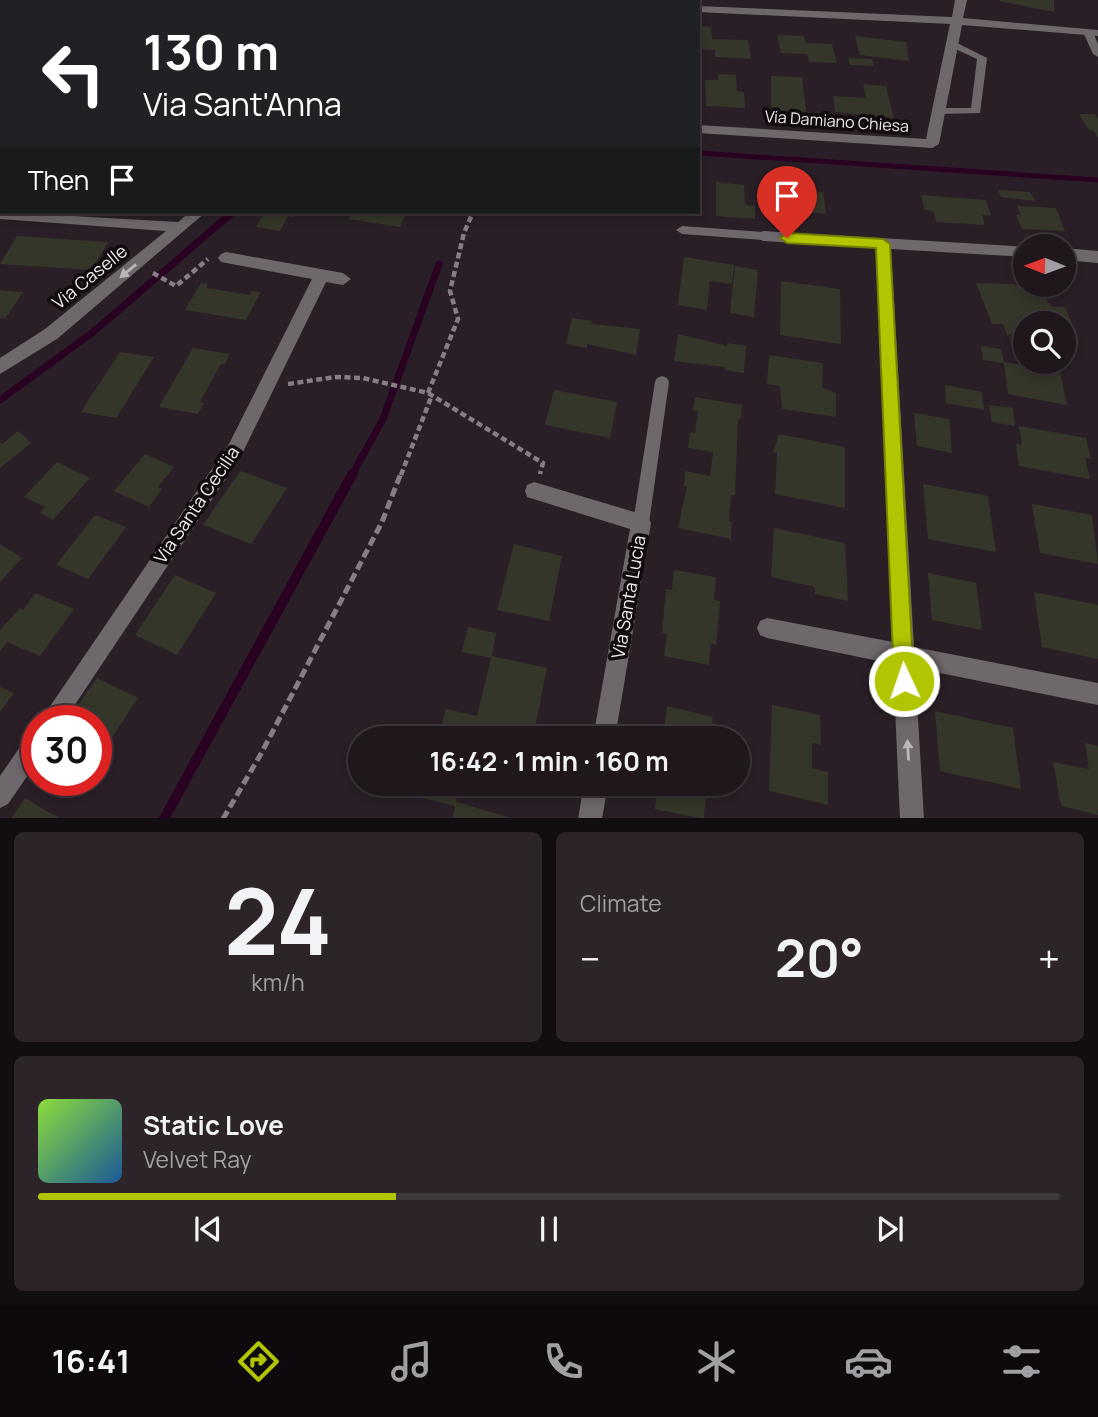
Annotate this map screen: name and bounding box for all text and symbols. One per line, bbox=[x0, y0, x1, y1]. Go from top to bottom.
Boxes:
text: 130 m bbox=[143, 18, 279, 85]
icon: left bbox=[28, 28, 119, 119]
text: Via Sant'Anna bbox=[143, 82, 342, 126]
street label: Via Damiano Chiesa bbox=[764, 105, 910, 137]
icon: arrive bbox=[103, 161, 141, 199]
text: Then bbox=[28, 162, 89, 198]
pin bbox=[757, 166, 817, 238]
icon: arrive bbox=[768, 177, 806, 215]
north arrow bbox=[1013, 234, 1076, 298]
map controls bbox=[1013, 234, 1076, 374]
street label: Via Caselle bbox=[47, 239, 132, 314]
one-way arrow bbox=[120, 263, 138, 278]
button: search bbox=[1013, 311, 1076, 374]
street label: Via Santa Cecilia bbox=[148, 441, 244, 568]
street label: Via Santa Lucia bbox=[605, 533, 651, 660]
position arrow bbox=[867, 644, 941, 718]
speed limit sign: 30 bbox=[21, 705, 112, 796]
one-way arrow bbox=[902, 739, 913, 761]
text: 16:42 · 1 min · 160 m bbox=[429, 743, 669, 779]
text: 24 bbox=[224, 858, 332, 982]
text: Climate bbox=[580, 887, 662, 919]
text: 20° bbox=[775, 922, 864, 993]
text: − bbox=[580, 932, 601, 984]
text: + bbox=[1038, 932, 1060, 984]
text: km/h bbox=[251, 966, 305, 998]
text: Static Love bbox=[143, 1107, 284, 1143]
text: Velvet Ray bbox=[143, 1143, 252, 1175]
icon: previous bbox=[189, 1210, 227, 1248]
icon: pause bbox=[530, 1210, 568, 1248]
icon: next bbox=[871, 1210, 909, 1248]
icon: directions bbox=[234, 1337, 283, 1386]
icon: music bbox=[387, 1337, 436, 1386]
icon: phone bbox=[539, 1337, 588, 1386]
icon: climate bbox=[692, 1337, 741, 1386]
icon: car bbox=[844, 1337, 893, 1386]
icon: filters bbox=[997, 1337, 1046, 1386]
text: 16:41 bbox=[52, 1339, 130, 1383]

